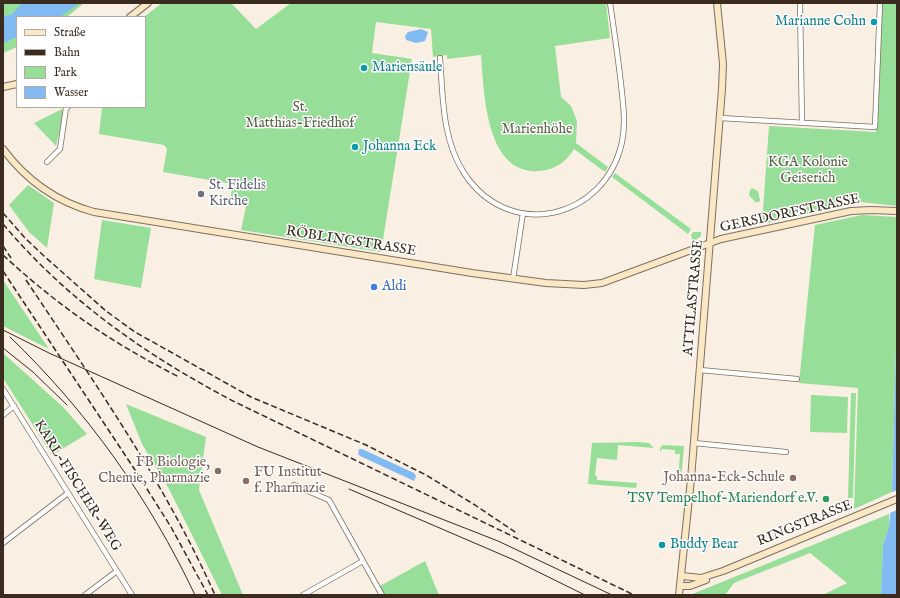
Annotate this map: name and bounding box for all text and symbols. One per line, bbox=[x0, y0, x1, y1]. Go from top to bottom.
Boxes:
place label: Marianne Cohn bbox=[775, 14, 866, 30]
legend bbox=[16, 16, 146, 108]
marker: Marianne Cohn bbox=[869, 17, 879, 27]
text: Straße bbox=[54, 25, 86, 40]
text: Bahn bbox=[54, 45, 80, 60]
place label: Mariensäule bbox=[372, 60, 442, 76]
marker: Mariensäule bbox=[359, 63, 369, 73]
text: Park bbox=[54, 65, 77, 80]
text: Wasser bbox=[54, 85, 88, 100]
park label: St. Matthias-Friedhof bbox=[246, 100, 354, 132]
park label: Marienhöhe bbox=[502, 122, 572, 138]
place label: Johanna Eck bbox=[363, 139, 437, 155]
marker: Johanna Eck bbox=[350, 142, 360, 152]
park label: KGA Kolonie Geiserich bbox=[768, 155, 848, 188]
place label: St. Fidelis Kirche bbox=[209, 178, 266, 210]
marker: St. Fidelis Kirche bbox=[196, 189, 206, 199]
street label: GERSDORFSTRASSE bbox=[719, 191, 861, 237]
street label: RÖBLINGSTRASSE bbox=[285, 223, 417, 261]
street label: ATTILASTRASSE bbox=[681, 239, 707, 357]
place label: Aldi bbox=[382, 279, 406, 295]
marker: Aldi bbox=[369, 282, 379, 292]
street label: KARL-FISCHER-WEG bbox=[30, 417, 124, 555]
place label: FB Biologie, Chemie, Pharmazie bbox=[98, 455, 210, 488]
place label: FU Institut f. Pharmazie bbox=[254, 465, 325, 498]
marker: FB Biologie, Chemie, Pharmazie bbox=[213, 466, 223, 476]
place label: Johanna-Eck-Schule bbox=[664, 470, 785, 486]
marker: Johanna-Eck-Schule bbox=[788, 473, 798, 483]
marker: FU Institut f. Pharmazie bbox=[241, 476, 251, 486]
place label: TSV Tempelhof-Mariendorf e.V. bbox=[628, 491, 818, 507]
marker: TSV Tempelhof-Mariendorf e.V. bbox=[821, 494, 831, 504]
street label: RINGSTRASSE bbox=[755, 497, 855, 551]
place label: Buddy Bear bbox=[670, 537, 738, 553]
marker: Buddy Bear bbox=[657, 540, 667, 550]

